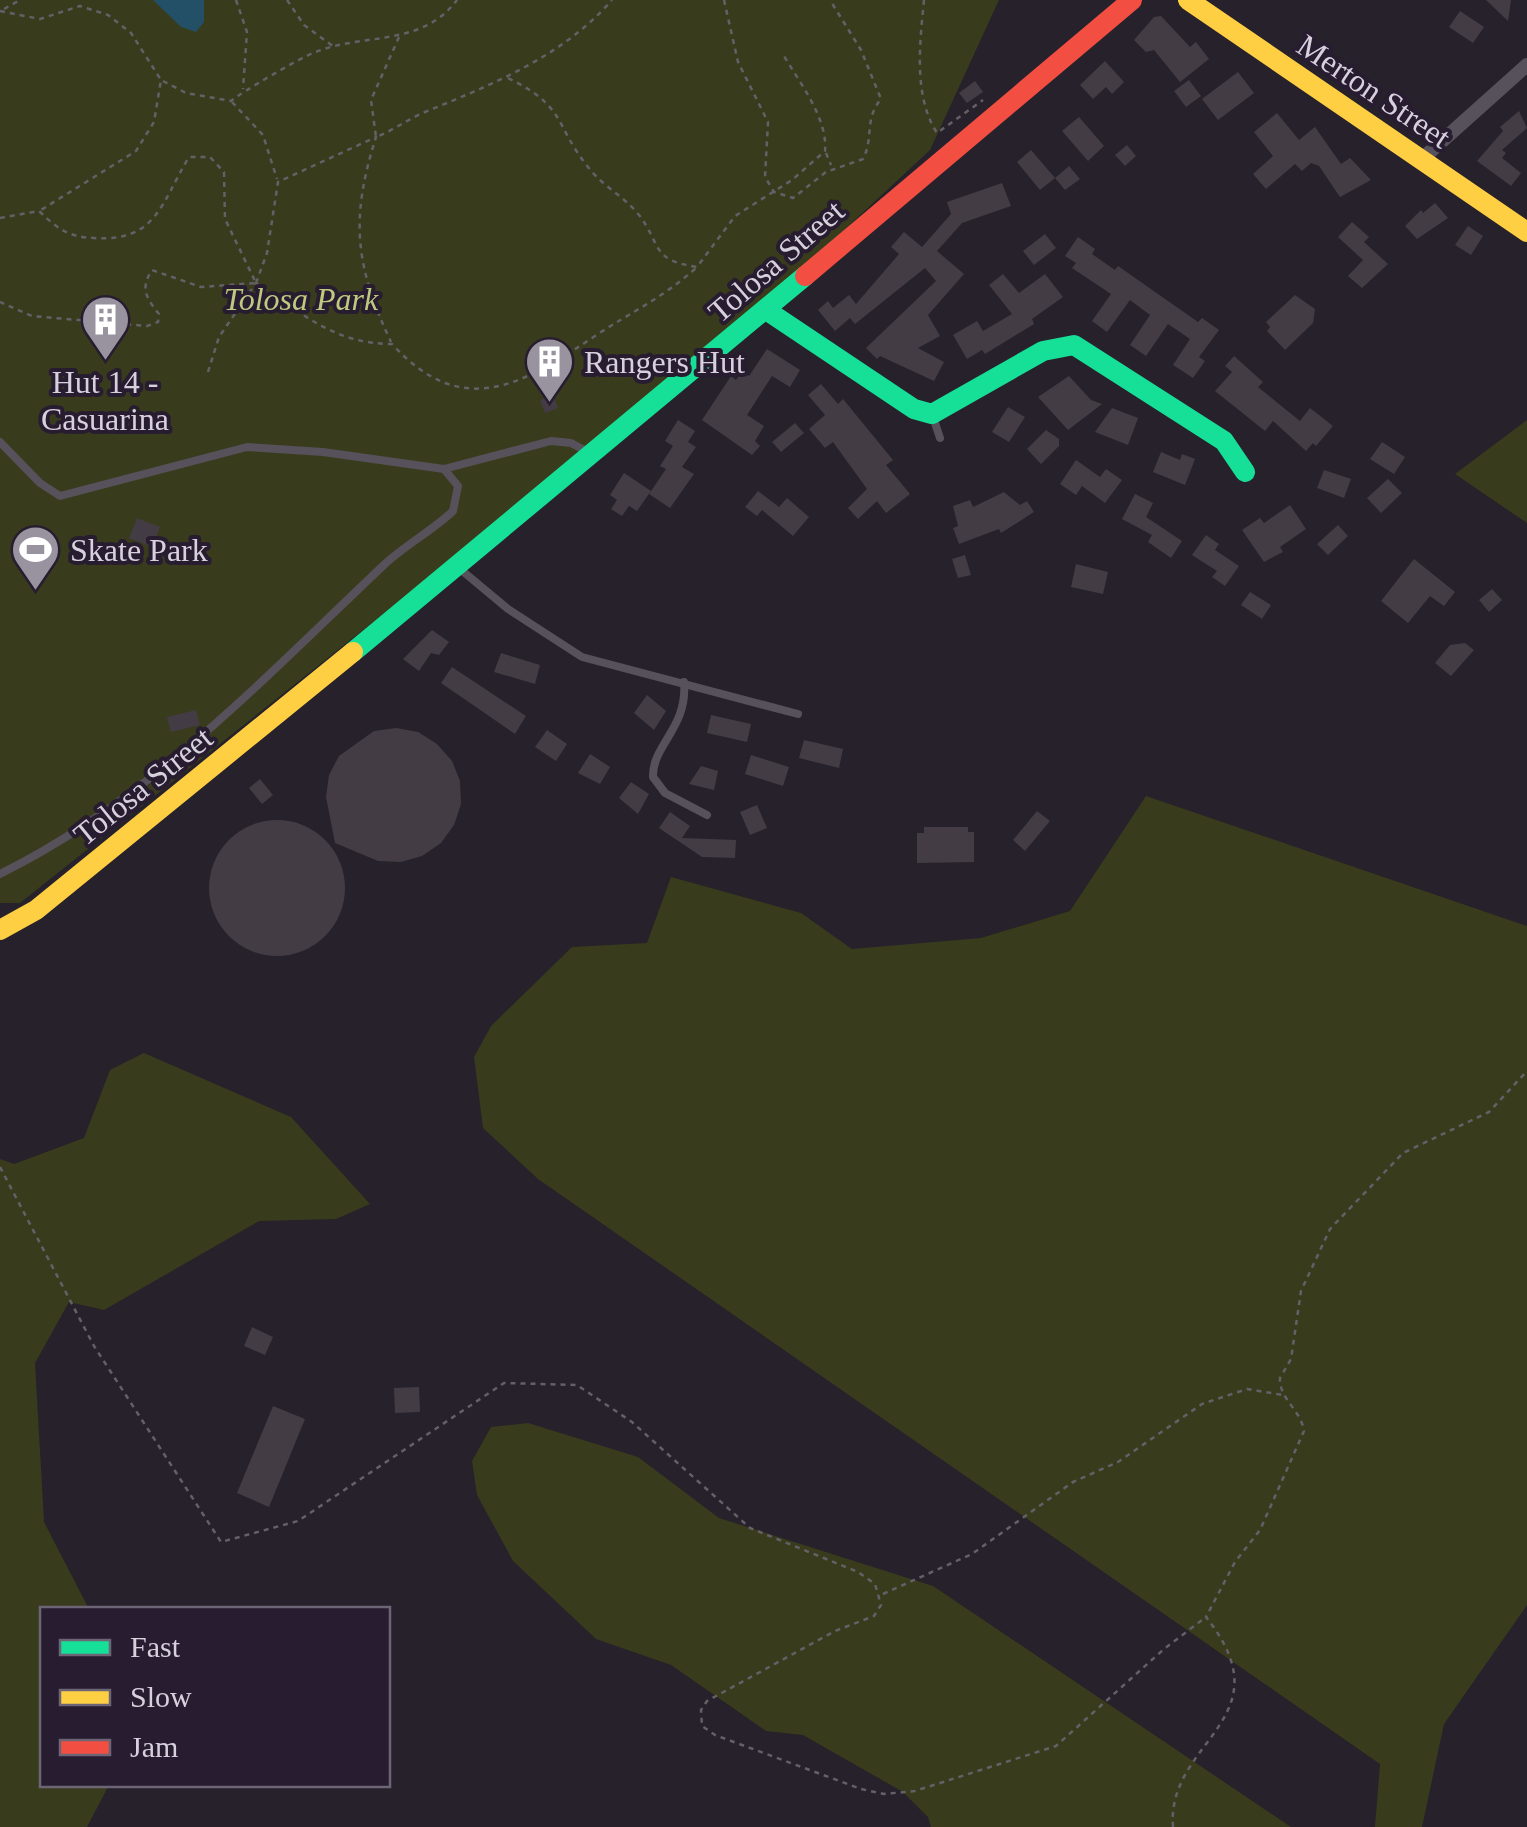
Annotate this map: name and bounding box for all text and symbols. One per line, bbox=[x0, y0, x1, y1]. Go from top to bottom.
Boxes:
street label: Merton Street bbox=[1291, 27, 1457, 155]
street label: Tolosa Street bbox=[701, 192, 851, 330]
park label: Tolosa Park bbox=[224, 281, 379, 317]
building icon: Hut 14 - Casuarina bbox=[79, 294, 131, 362]
building icon: Rangers Hut bbox=[523, 336, 575, 404]
place label: Rangers Hut bbox=[584, 344, 745, 380]
place label: Hut 14 - Casuarina bbox=[41, 364, 169, 437]
sports icon: Skate Park bbox=[9, 524, 61, 592]
place label: Skate Park bbox=[70, 532, 208, 568]
street label: Tolosa Street bbox=[67, 719, 219, 853]
legend bbox=[40, 1607, 390, 1787]
text: Fast bbox=[130, 1630, 181, 1663]
text: Slow bbox=[130, 1680, 192, 1713]
text: Jam bbox=[130, 1730, 178, 1763]

